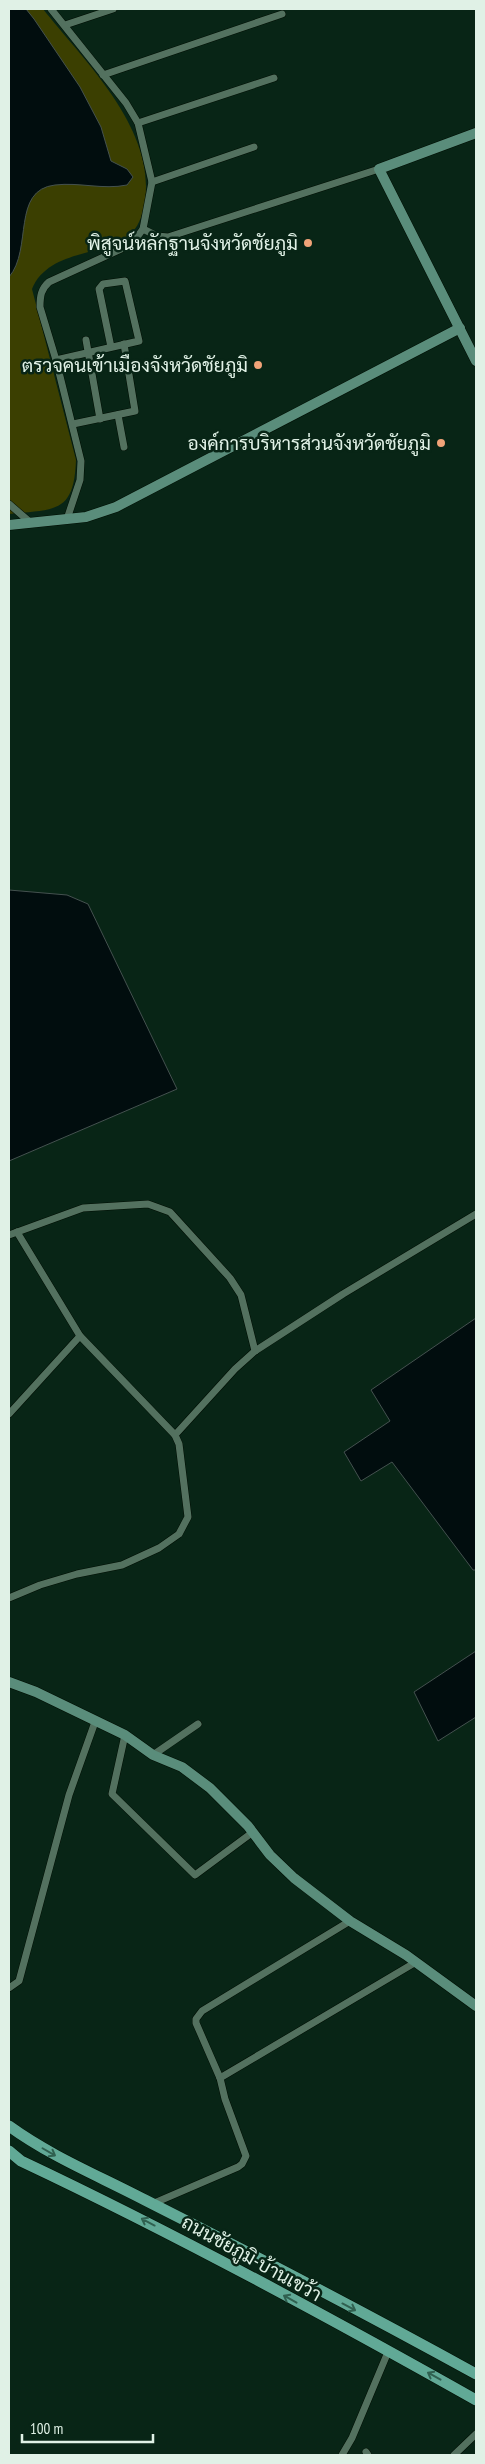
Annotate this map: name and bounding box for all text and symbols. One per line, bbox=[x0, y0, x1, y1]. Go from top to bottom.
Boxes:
place label: พิสูจน์หลักฐานจังหวัดชัยภูมิ bbox=[87, 231, 298, 257]
marker: พิสูจน์หลักฐานจังหวัดชัยภูมิ bbox=[302, 237, 314, 249]
place label: ตรวจคนเข้าเมืองจังหวัดชัยภูมิ bbox=[22, 353, 248, 379]
marker: ตรวจคนเข้าเมืองจังหวัดชัยภูมิ bbox=[252, 359, 264, 371]
place label: องค์การบริหารส่วนจังหวัดชัยภูมิ bbox=[188, 431, 431, 457]
marker: องค์การบริหารส่วนจังหวัดชัยภูมิ bbox=[435, 437, 447, 449]
one-way arrow bbox=[42, 2148, 56, 2158]
street label: ถนนชัยภูมิ-บ้านเขว้า bbox=[177, 2210, 326, 2308]
one-way arrow bbox=[141, 2216, 156, 2226]
one-way arrow bbox=[283, 2294, 298, 2304]
one-way arrow bbox=[342, 2302, 357, 2312]
one-way arrow bbox=[426, 2371, 441, 2381]
scale bar bbox=[22, 2412, 154, 2444]
text: 100 m bbox=[30, 2419, 63, 2438]

